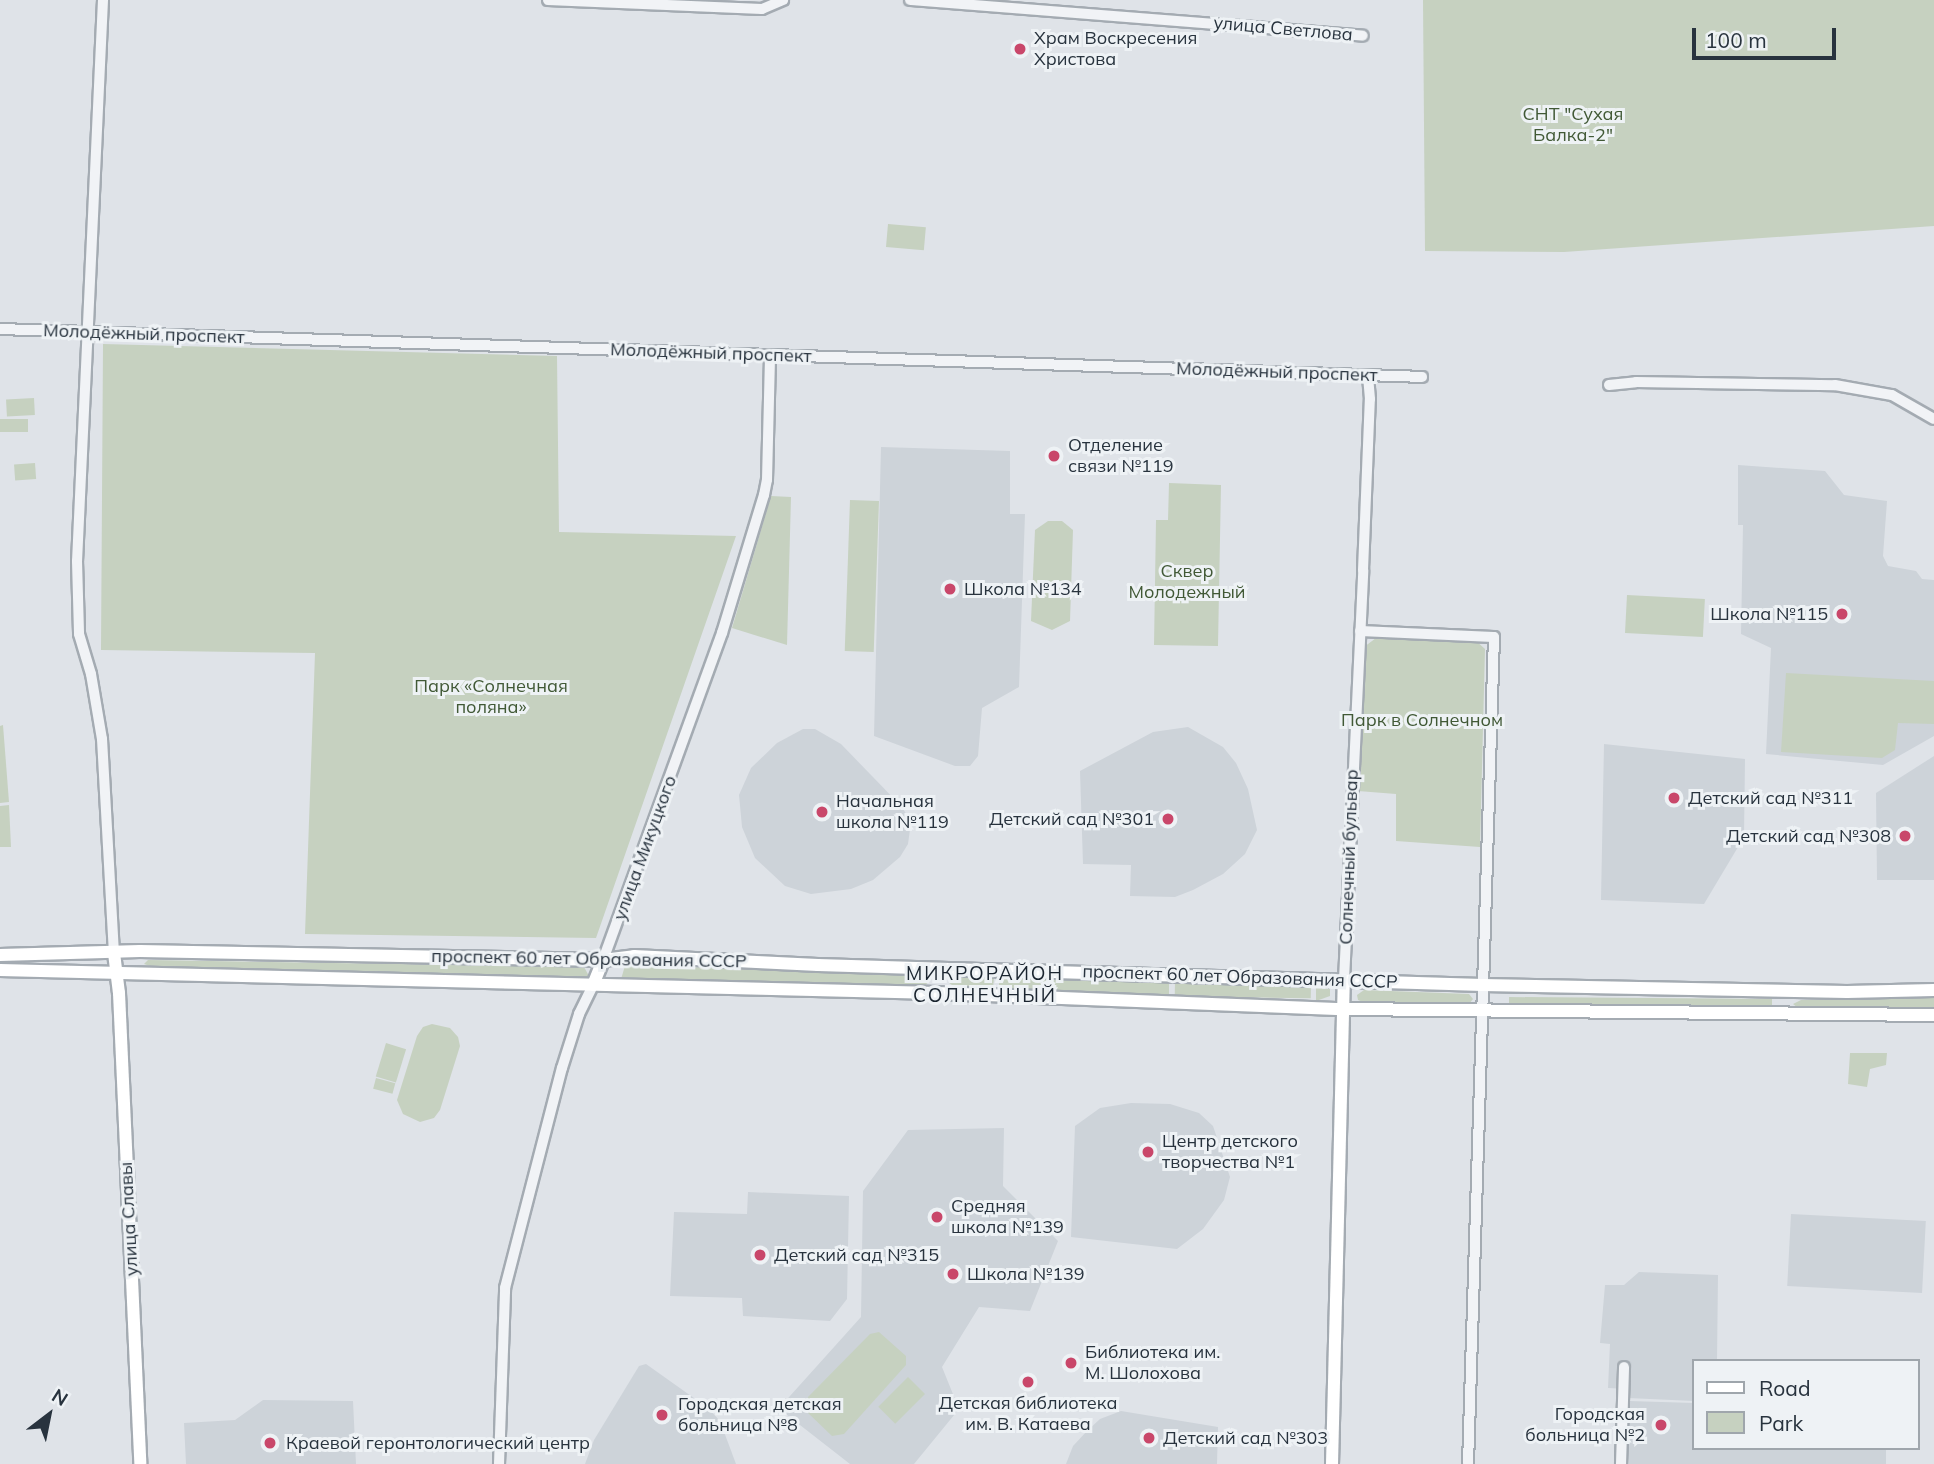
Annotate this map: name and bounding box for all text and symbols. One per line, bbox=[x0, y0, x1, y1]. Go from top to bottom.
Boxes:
street label: улица Светлова bbox=[1212, 12, 1354, 46]
scale bar bbox=[1696, 14, 1840, 58]
text: 100 m bbox=[1705, 27, 1767, 53]
place label: Храм Воскресения Христова bbox=[1034, 28, 1197, 70]
marker: Храм Воскресения Христова bbox=[1012, 41, 1028, 57]
park label: СНТ "Сухая Балка-2" bbox=[1523, 104, 1623, 146]
street label: Молодёжный проспект bbox=[43, 320, 245, 348]
street label: Молодёжный проспект bbox=[610, 339, 812, 367]
street label: Молодёжный проспект bbox=[1176, 358, 1378, 386]
place label: Отделение связи №119 bbox=[1068, 435, 1174, 478]
marker: Отделение связи №119 bbox=[1046, 448, 1062, 464]
park label: Сквер Молодежный bbox=[1128, 561, 1246, 604]
place label: Школа №134 bbox=[964, 578, 1082, 600]
marker: Школа №134 bbox=[942, 581, 958, 597]
place label: Школа №115 bbox=[1710, 603, 1828, 625]
marker: Школа №115 bbox=[1834, 606, 1850, 622]
park label: Парк «Солнечная поляна» bbox=[414, 676, 568, 718]
park label: Парк в Солнечном bbox=[1341, 709, 1503, 731]
street label: Солнечный бульвар bbox=[1335, 769, 1363, 945]
street label: улица Микуцкого bbox=[609, 773, 681, 923]
place label: Детский сад №311 bbox=[1688, 787, 1853, 809]
marker: Детский сад №311 bbox=[1666, 790, 1682, 806]
place label: Начальная школа №119 bbox=[836, 791, 949, 834]
marker: Начальная школа №119 bbox=[814, 804, 830, 820]
place label: Детский сад №301 bbox=[989, 808, 1154, 830]
marker: Детский сад №301 bbox=[1160, 811, 1176, 827]
place label: Детский сад №308 bbox=[1726, 825, 1891, 847]
marker: Детский сад №308 bbox=[1897, 828, 1913, 844]
street label: проспект 60 лет Образования СССР bbox=[431, 945, 747, 973]
street label: проспект 60 лет Образования СССР bbox=[1082, 961, 1398, 993]
district label: МИКРОРАЙОН СОЛНЕЧНЫЙ bbox=[907, 963, 1063, 1007]
place label: Центр детского творчества №1 bbox=[1162, 1131, 1298, 1174]
marker: Центр детского творчества №1 bbox=[1140, 1144, 1156, 1160]
street label: улица Славы bbox=[115, 1161, 143, 1277]
place label: Средняя школа №139 bbox=[951, 1196, 1064, 1238]
marker: Средняя школа №139 bbox=[929, 1209, 945, 1225]
place label: Детский сад №315 bbox=[774, 1244, 939, 1266]
marker: Детский сад №315 bbox=[752, 1247, 768, 1263]
place label: Школа №139 bbox=[967, 1263, 1085, 1285]
marker: Школа №139 bbox=[945, 1266, 961, 1282]
place label: Библиотека им. М. Шолохова bbox=[1085, 1342, 1220, 1384]
marker: Библиотека им. М. Шолохова bbox=[1063, 1355, 1079, 1371]
legend bbox=[1692, 1359, 1920, 1450]
marker: Детская библиотека им. В. Катаева bbox=[1020, 1374, 1036, 1390]
text: Road bbox=[1759, 1375, 1810, 1401]
north arrow bbox=[14, 1380, 84, 1450]
text: N bbox=[48, 1383, 73, 1411]
place label: Детская библиотека им. В. Катаева bbox=[939, 1393, 1117, 1436]
place label: Городская детская больница №8 bbox=[678, 1394, 842, 1436]
place label: Городская больница №2 bbox=[1525, 1404, 1645, 1446]
marker: Городская детская больница №8 bbox=[652, 1405, 672, 1425]
text: Park bbox=[1759, 1410, 1803, 1436]
marker: Городская больница №2 bbox=[1651, 1415, 1671, 1435]
place label: Детский сад №303 bbox=[1163, 1427, 1328, 1449]
marker: Детский сад №303 bbox=[1141, 1430, 1157, 1446]
place label: Краевой геронтологический центр bbox=[286, 1432, 590, 1454]
marker: Краевой геронтологический центр bbox=[260, 1433, 280, 1453]

